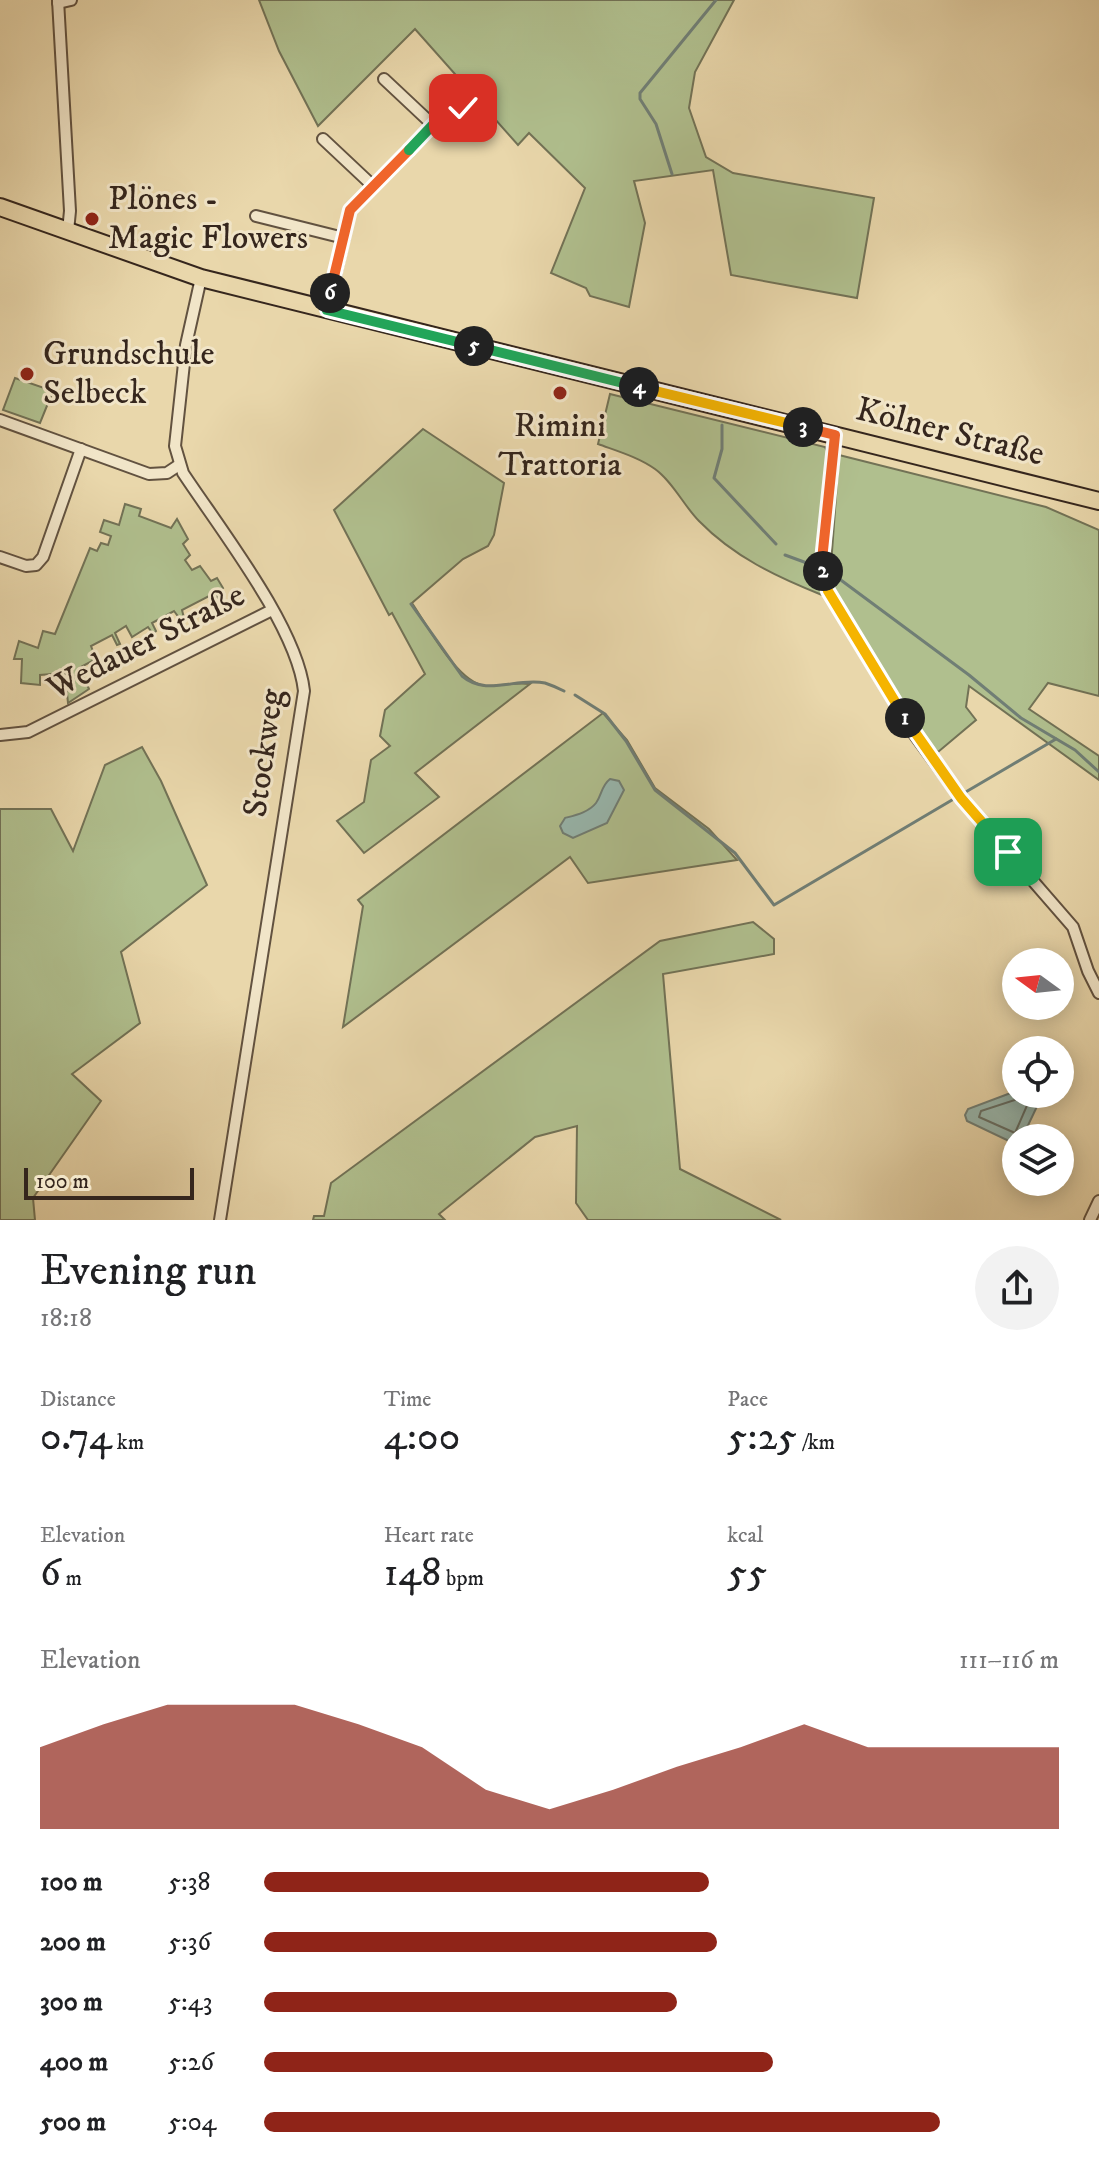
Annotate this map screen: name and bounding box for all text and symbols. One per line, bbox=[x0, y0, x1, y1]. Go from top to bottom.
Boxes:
pin bbox=[429, 74, 497, 142]
icon: check bbox=[441, 86, 485, 130]
place label: Plönes - Magic Flowers bbox=[108, 178, 308, 259]
marker: Plönes - Magic Flowers bbox=[83, 210, 101, 228]
pin: 6 bbox=[310, 273, 350, 313]
text: 6 bbox=[324, 279, 336, 306]
pin: 5 bbox=[454, 326, 494, 366]
text: 5 bbox=[469, 332, 479, 359]
place label: Grundschule Selbeck bbox=[43, 333, 215, 414]
marker: Grundschule Selbeck bbox=[18, 365, 36, 383]
pin: 4 bbox=[619, 367, 659, 407]
text: 4 bbox=[633, 373, 645, 400]
marker: Rimini Trattoria bbox=[551, 384, 569, 402]
street label: Kölner Straße bbox=[852, 388, 1048, 476]
place label: Rimini Trattoria bbox=[498, 405, 622, 486]
pin: 3 bbox=[783, 407, 823, 447]
text: 3 bbox=[799, 413, 807, 440]
pin: 2 bbox=[803, 551, 843, 591]
text: 2 bbox=[818, 557, 828, 584]
street label: Wedauer Straße bbox=[39, 574, 252, 710]
street label: Stockweg bbox=[234, 686, 294, 820]
pin: 1 bbox=[885, 698, 925, 738]
text: 1 bbox=[901, 704, 909, 731]
pin bbox=[974, 818, 1042, 886]
icon: arrive bbox=[986, 830, 1030, 874]
north arrow bbox=[1002, 948, 1074, 1020]
map controls bbox=[1002, 948, 1074, 1196]
button: locate bbox=[1002, 1036, 1074, 1108]
button: layers bbox=[1002, 1124, 1074, 1196]
scale bar bbox=[24, 1164, 194, 1200]
text: 100 m bbox=[36, 1168, 89, 1195]
text: Evening run bbox=[40, 1244, 257, 1299]
button: share bbox=[975, 1246, 1059, 1330]
text: 18:18 bbox=[40, 1302, 92, 1335]
text: Distance bbox=[40, 1386, 116, 1413]
text: Time bbox=[384, 1386, 431, 1413]
text: Pace bbox=[727, 1386, 768, 1413]
text: 0.74 bbox=[40, 1413, 112, 1463]
text: 4:00 bbox=[384, 1413, 460, 1463]
text: 5:25 bbox=[727, 1413, 797, 1463]
text: km bbox=[112, 1429, 144, 1456]
text: /km bbox=[797, 1429, 835, 1456]
text: Elevation bbox=[40, 1522, 125, 1549]
text: Heart rate bbox=[384, 1522, 474, 1549]
text: kcal bbox=[727, 1522, 763, 1549]
text: 6 bbox=[40, 1549, 61, 1599]
text: 148 bbox=[384, 1549, 441, 1599]
text: 55 bbox=[727, 1549, 767, 1599]
text: m bbox=[61, 1565, 82, 1592]
text: bpm bbox=[441, 1565, 484, 1592]
text: Elevation bbox=[40, 1644, 141, 1677]
text: 111–116 m bbox=[959, 1644, 1059, 1677]
text: 100 m bbox=[40, 1866, 103, 1899]
text: 5:38 bbox=[168, 1866, 210, 1899]
text: 200 m bbox=[40, 1926, 106, 1959]
text: 5:36 bbox=[168, 1926, 211, 1959]
text: 300 m bbox=[40, 1986, 103, 2019]
text: 5:43 bbox=[168, 1986, 212, 2019]
text: 400 m bbox=[40, 2046, 108, 2079]
text: 5:26 bbox=[168, 2046, 214, 2079]
text: 500 m bbox=[40, 2106, 106, 2139]
text: 5:04 bbox=[168, 2106, 217, 2139]

